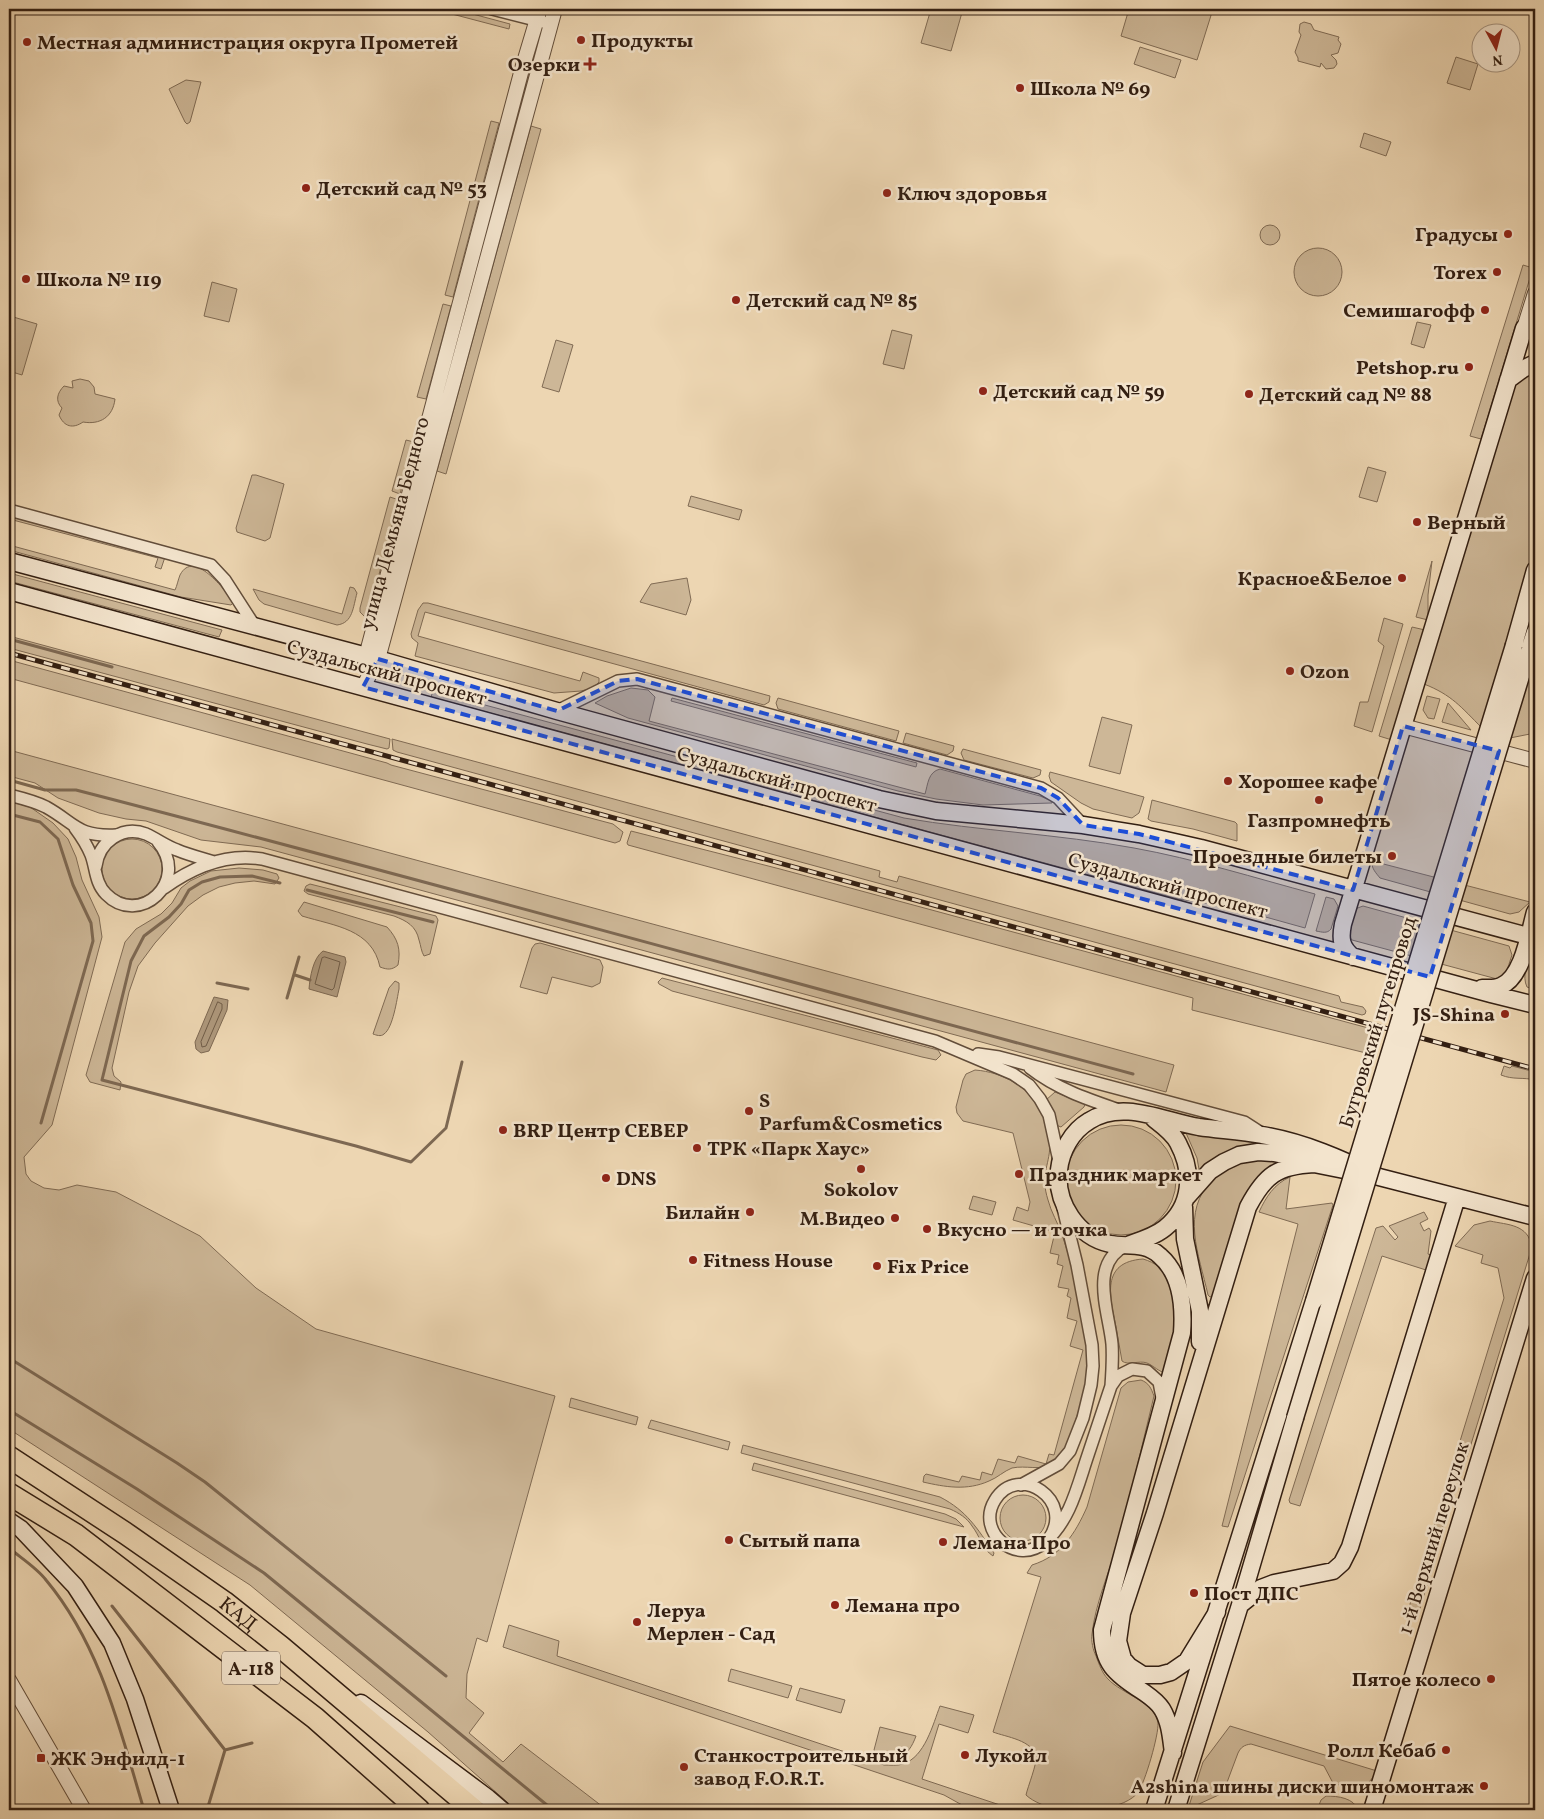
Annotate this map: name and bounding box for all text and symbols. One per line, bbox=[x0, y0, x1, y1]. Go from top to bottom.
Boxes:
north arrow bbox=[1472, 22, 1522, 72]
place label: Продукты bbox=[591, 28, 694, 56]
place label: Местная администрация округа Прометей bbox=[37, 30, 458, 58]
marker: Продукты bbox=[575, 34, 587, 46]
marker: Местная администрация округа Прометей bbox=[21, 36, 33, 48]
text: N bbox=[1491, 49, 1504, 69]
place label: Озерки bbox=[508, 52, 580, 80]
marker: Озерки bbox=[584, 58, 596, 70]
place label: Школа № 69 bbox=[1030, 76, 1150, 104]
marker: Школа № 69 bbox=[1014, 82, 1026, 94]
place label: Детский сад № 53 bbox=[316, 176, 487, 204]
place label: Ключ здоровья bbox=[897, 181, 1047, 209]
marker: Детский сад № 53 bbox=[300, 182, 312, 194]
marker: Ключ здоровья bbox=[881, 187, 893, 199]
place label: Градусы bbox=[1415, 222, 1498, 250]
marker: Градусы bbox=[1502, 228, 1514, 240]
place label: Torex bbox=[1433, 260, 1487, 288]
marker: Torex bbox=[1491, 266, 1503, 278]
place label: Школа № 119 bbox=[36, 267, 161, 295]
marker: Школа № 119 bbox=[20, 273, 32, 285]
place label: Детский сад № 85 bbox=[746, 288, 917, 316]
marker: Детский сад № 85 bbox=[730, 294, 742, 306]
place label: Семишагофф bbox=[1343, 298, 1475, 326]
marker: Семишагофф bbox=[1479, 304, 1491, 316]
place label: Petshop.ru bbox=[1356, 355, 1459, 383]
marker: Petshop.ru bbox=[1463, 361, 1475, 373]
place label: Детский сад № 59 bbox=[993, 379, 1165, 407]
place label: Детский сад № 88 bbox=[1259, 382, 1432, 410]
marker: Детский сад № 59 bbox=[977, 385, 989, 397]
marker: Детский сад № 88 bbox=[1243, 388, 1255, 400]
street label: улица Демьяна Бедного bbox=[354, 414, 438, 633]
place label: Верный bbox=[1427, 510, 1506, 538]
marker: Верный bbox=[1411, 516, 1423, 528]
place label: Красное&Белое bbox=[1238, 566, 1392, 594]
marker: Красное&Белое bbox=[1396, 572, 1408, 584]
street label: Суздальский проспект bbox=[283, 634, 490, 714]
place label: Ozon bbox=[1300, 659, 1350, 687]
marker: Ozon bbox=[1284, 665, 1296, 677]
street label: Суздальский проспект bbox=[673, 741, 880, 821]
place label: Хорошее кафе bbox=[1238, 769, 1378, 797]
marker: Хорошее кафе bbox=[1222, 775, 1234, 787]
marker: Газпромнефть bbox=[1313, 794, 1325, 806]
place label: Газпромнефть bbox=[1247, 808, 1391, 836]
place label: Проездные билеты bbox=[1193, 844, 1382, 872]
street label: Суздальский проспект bbox=[1064, 847, 1271, 927]
marker: Проездные билеты bbox=[1386, 850, 1398, 862]
street label: Бугровский путепровод bbox=[1333, 913, 1424, 1132]
place label: JS-Shina bbox=[1412, 1002, 1495, 1030]
marker: JS-Shina bbox=[1499, 1008, 1511, 1020]
place label: S Parfum&Cosmetics bbox=[759, 1088, 942, 1139]
marker: S Parfum&Cosmetics bbox=[743, 1105, 755, 1117]
place label: BRP Центр СЕВЕР bbox=[513, 1118, 689, 1146]
marker: BRP Центр СЕВЕР bbox=[497, 1124, 509, 1136]
place label: ТРК «Парк Хаус» bbox=[707, 1136, 870, 1164]
marker: ТРК «Парк Хаус» bbox=[691, 1142, 703, 1154]
place label: Праздник маркет bbox=[1029, 1162, 1203, 1190]
marker: Sokolov bbox=[855, 1163, 867, 1175]
place label: DNS bbox=[616, 1166, 656, 1194]
marker: Праздник маркет bbox=[1013, 1168, 1025, 1180]
marker: DNS bbox=[600, 1172, 612, 1184]
place label: Sokolov bbox=[824, 1177, 898, 1205]
place label: Билайн bbox=[665, 1200, 740, 1228]
marker: Билайн bbox=[744, 1206, 756, 1218]
place label: М.Видео bbox=[800, 1206, 885, 1234]
marker: М.Видео bbox=[889, 1212, 901, 1224]
place label: Вкусно — и точка bbox=[937, 1217, 1108, 1245]
marker: Вкусно — и точка bbox=[921, 1223, 933, 1235]
place label: Fitness House bbox=[703, 1248, 833, 1276]
marker: Fitness House bbox=[687, 1254, 699, 1266]
place label: Fix Price bbox=[887, 1254, 969, 1282]
marker: Fix Price bbox=[871, 1260, 883, 1272]
street label: 1-й Верхний переулок bbox=[1392, 1439, 1478, 1638]
place label: Сытый папа bbox=[739, 1528, 861, 1556]
place label: Лемана Про bbox=[953, 1530, 1071, 1558]
marker: Сытый папа bbox=[723, 1534, 735, 1546]
marker: Лемана Про bbox=[937, 1536, 949, 1548]
place label: Пост ДПС bbox=[1204, 1581, 1299, 1609]
marker: Пост ДПС bbox=[1188, 1587, 1200, 1599]
street label: КАД bbox=[212, 1591, 263, 1639]
place label: Лемана про bbox=[845, 1593, 960, 1621]
place label: Леруа Мерлен - Сад bbox=[647, 1598, 775, 1649]
marker: Лемана про bbox=[829, 1599, 841, 1611]
marker: Леруа Мерлен - Сад bbox=[631, 1616, 643, 1628]
road number: А-118 bbox=[222, 1652, 280, 1685]
place label: Пятое колесо bbox=[1352, 1667, 1481, 1695]
marker: Пятое колесо bbox=[1485, 1673, 1497, 1685]
place label: Ролл Кебаб bbox=[1327, 1738, 1436, 1766]
place label: Станкостроительный завод F.O.R.T. bbox=[694, 1743, 908, 1794]
place label: Лукойл bbox=[975, 1743, 1047, 1771]
marker: Ролл Кебаб bbox=[1440, 1744, 1452, 1756]
place label: ЖК Энфилд-1 bbox=[51, 1746, 185, 1774]
marker: Лукойл bbox=[959, 1749, 971, 1761]
marker: ЖК Энфилд-1 bbox=[35, 1752, 47, 1764]
marker: Станкостроительный завод F.O.R.T. bbox=[678, 1761, 690, 1773]
place label: A2shina шины диски шиномонтаж bbox=[1131, 1774, 1474, 1802]
marker: A2shina шины диски шиномонтаж bbox=[1478, 1780, 1490, 1792]

